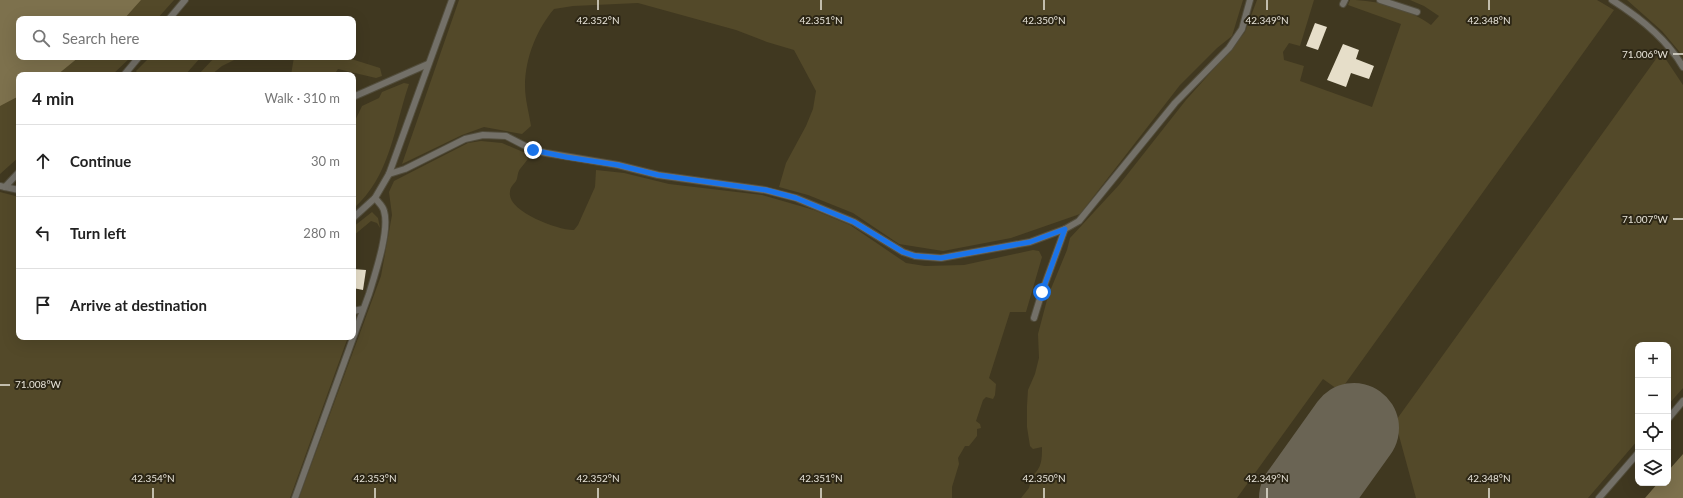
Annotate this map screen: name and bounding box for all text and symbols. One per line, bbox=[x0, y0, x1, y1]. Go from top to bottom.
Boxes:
text: 42.352°N bbox=[576, 14, 620, 26]
text: 42.351°N bbox=[799, 14, 843, 26]
text: 42.350°N bbox=[1022, 14, 1066, 26]
text: 42.349°N bbox=[1245, 14, 1289, 26]
text: 42.348°N bbox=[1467, 14, 1511, 26]
search box bbox=[16, 16, 356, 60]
icon: search bbox=[30, 27, 52, 49]
text: Search here bbox=[62, 29, 139, 47]
text: 71.006°W bbox=[1622, 48, 1669, 60]
text: 4 min bbox=[32, 88, 74, 109]
text: Walk · 310 m bbox=[264, 90, 340, 106]
route end bbox=[524, 141, 542, 159]
icon: ahead bbox=[32, 150, 54, 172]
text: Continue bbox=[70, 152, 131, 170]
text: 30 m bbox=[311, 153, 340, 169]
text: 71.007°W bbox=[1622, 213, 1669, 225]
icon: left bbox=[32, 222, 54, 244]
text: Turn left bbox=[70, 224, 126, 242]
text: 280 m bbox=[303, 225, 340, 241]
route start bbox=[1033, 283, 1051, 301]
icon: arrive bbox=[32, 294, 54, 316]
text: Arrive at destination bbox=[70, 296, 207, 314]
map controls bbox=[1635, 342, 1671, 486]
button: + bbox=[1635, 342, 1671, 378]
text: 71.008°W bbox=[15, 378, 62, 390]
button: − bbox=[1635, 378, 1671, 414]
button: locate bbox=[1635, 414, 1671, 450]
button: layers bbox=[1635, 450, 1671, 486]
text: 42.354°N bbox=[131, 472, 175, 484]
text: 42.353°N bbox=[353, 472, 397, 484]
text: 42.352°N bbox=[576, 472, 620, 484]
text: 42.351°N bbox=[799, 472, 843, 484]
text: 42.350°N bbox=[1022, 472, 1066, 484]
text: 42.349°N bbox=[1245, 472, 1289, 484]
text: 42.348°N bbox=[1467, 472, 1511, 484]

